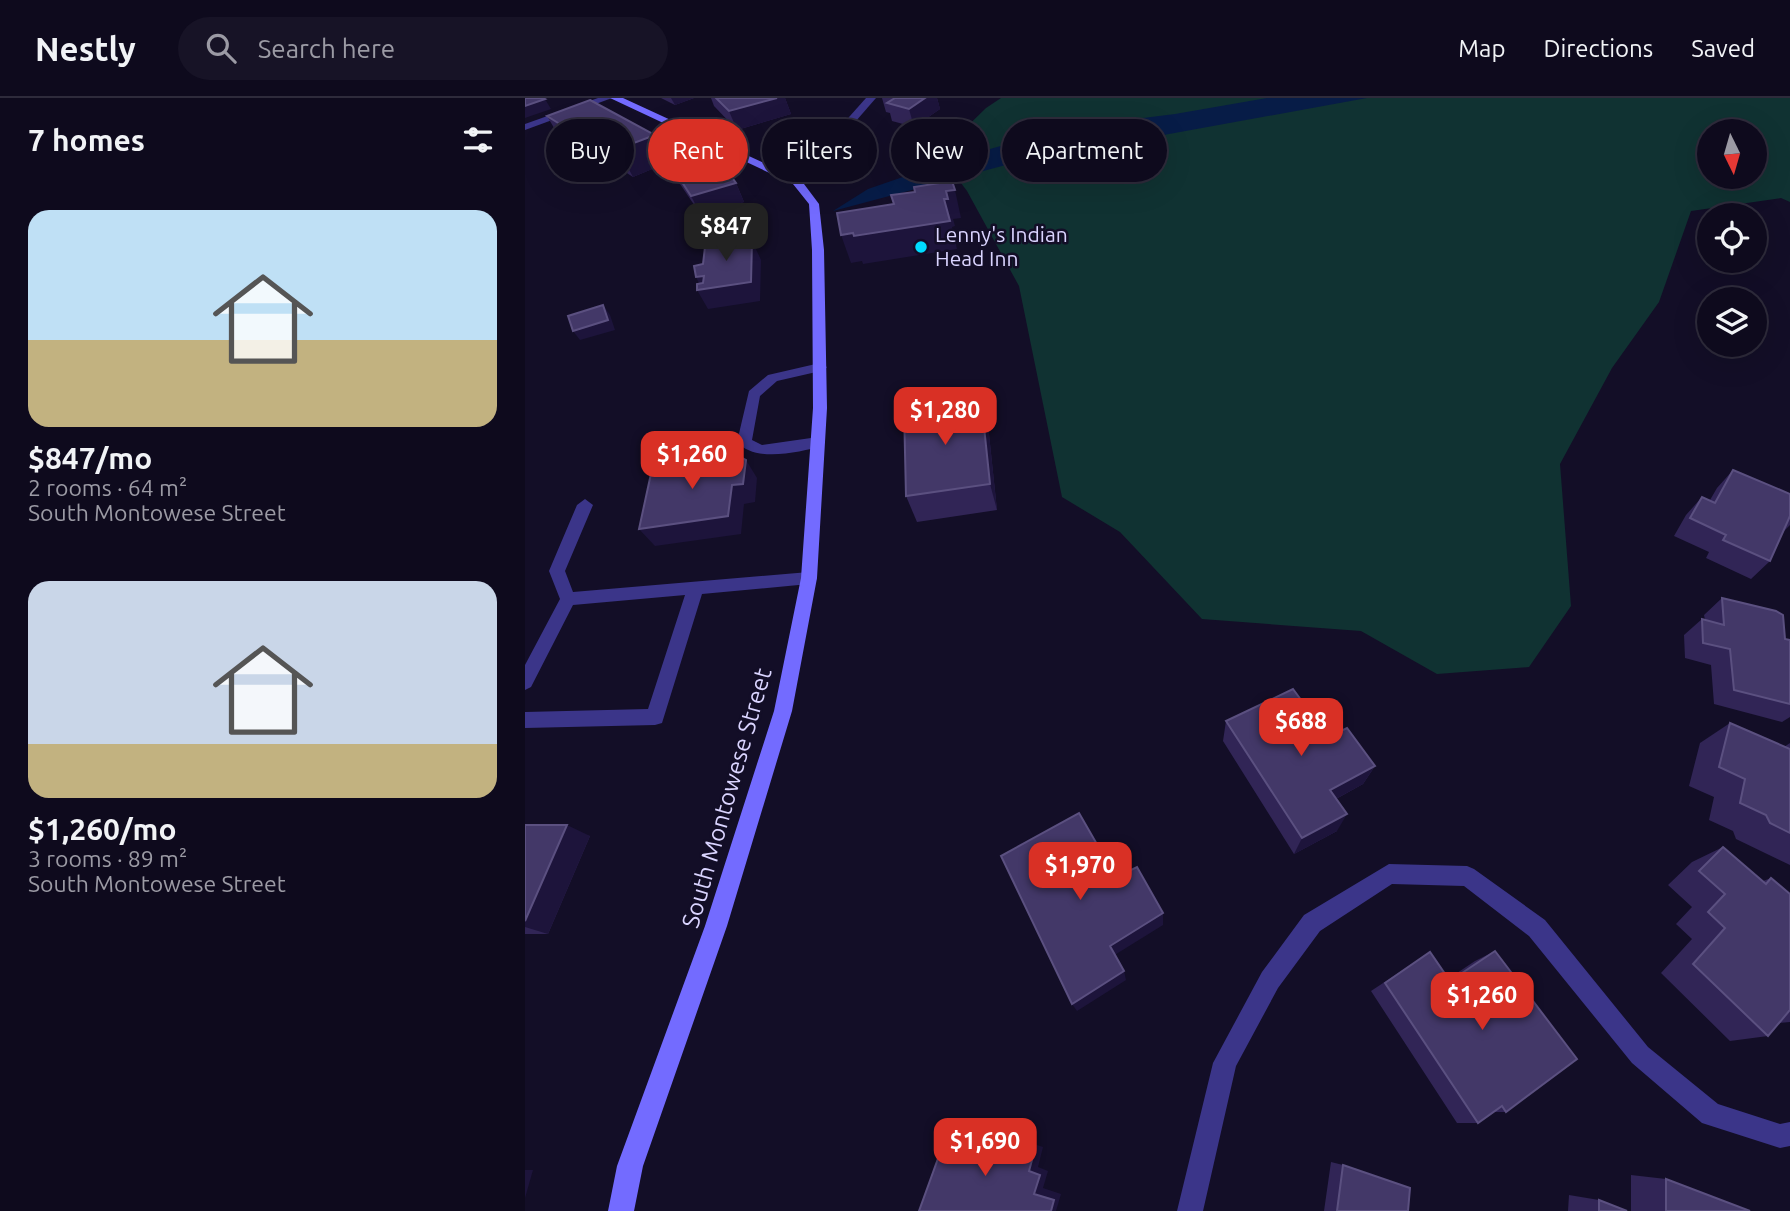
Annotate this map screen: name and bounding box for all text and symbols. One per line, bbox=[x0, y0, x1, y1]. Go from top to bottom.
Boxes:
search box bbox=[178, 17, 668, 80]
icon: search bbox=[202, 29, 240, 67]
text: Nestly bbox=[35, 30, 136, 67]
text: Search here bbox=[258, 34, 395, 63]
text: Map bbox=[1458, 35, 1505, 62]
text: Directions bbox=[1543, 35, 1653, 62]
text: Saved bbox=[1691, 35, 1755, 62]
chip: Buy bbox=[546, 119, 634, 182]
chip: Rent bbox=[648, 119, 748, 182]
chip: Filters bbox=[762, 119, 877, 182]
chip: New bbox=[891, 119, 988, 182]
chip: Apartment bbox=[1002, 119, 1167, 182]
north arrow bbox=[1697, 119, 1767, 189]
map controls bbox=[1697, 119, 1767, 357]
icon: filters bbox=[459, 121, 497, 159]
text: 7 homes bbox=[28, 123, 145, 157]
button: locate bbox=[1697, 203, 1767, 273]
pin: $847 bbox=[685, 204, 767, 263]
text: $847 bbox=[700, 213, 752, 238]
place label: Lenny's Indian Head Inn bbox=[935, 222, 1068, 270]
marker: Lenny's Indian Head Inn bbox=[913, 239, 929, 255]
icon: home bbox=[200, 256, 326, 382]
button: layers bbox=[1697, 287, 1767, 357]
pin: $1,280 bbox=[888, 388, 1002, 447]
text: $1,280 bbox=[910, 397, 980, 422]
pin: $1,260 bbox=[635, 432, 749, 491]
text: $847/mo bbox=[28, 441, 152, 475]
text: $1,260 bbox=[657, 441, 727, 466]
text: 2 rooms · 64 m² bbox=[28, 475, 187, 500]
text: South Montowese Street bbox=[28, 500, 286, 525]
icon: home bbox=[200, 627, 326, 753]
street label: South Montowese Street bbox=[676, 664, 777, 931]
pin: $688 bbox=[1260, 698, 1342, 758]
text: $688 bbox=[1275, 708, 1327, 733]
text: $1,260/mo bbox=[28, 812, 177, 846]
pin: $1,970 bbox=[1023, 842, 1137, 902]
text: 3 rooms · 89 m² bbox=[28, 846, 187, 871]
text: $1,970 bbox=[1045, 852, 1115, 877]
text: South Montowese Street bbox=[28, 871, 286, 896]
pin: $1,260 bbox=[1425, 972, 1539, 1032]
text: $1,260 bbox=[1447, 982, 1517, 1007]
pin: $1,690 bbox=[928, 1118, 1042, 1178]
text: $1,690 bbox=[950, 1128, 1020, 1153]

